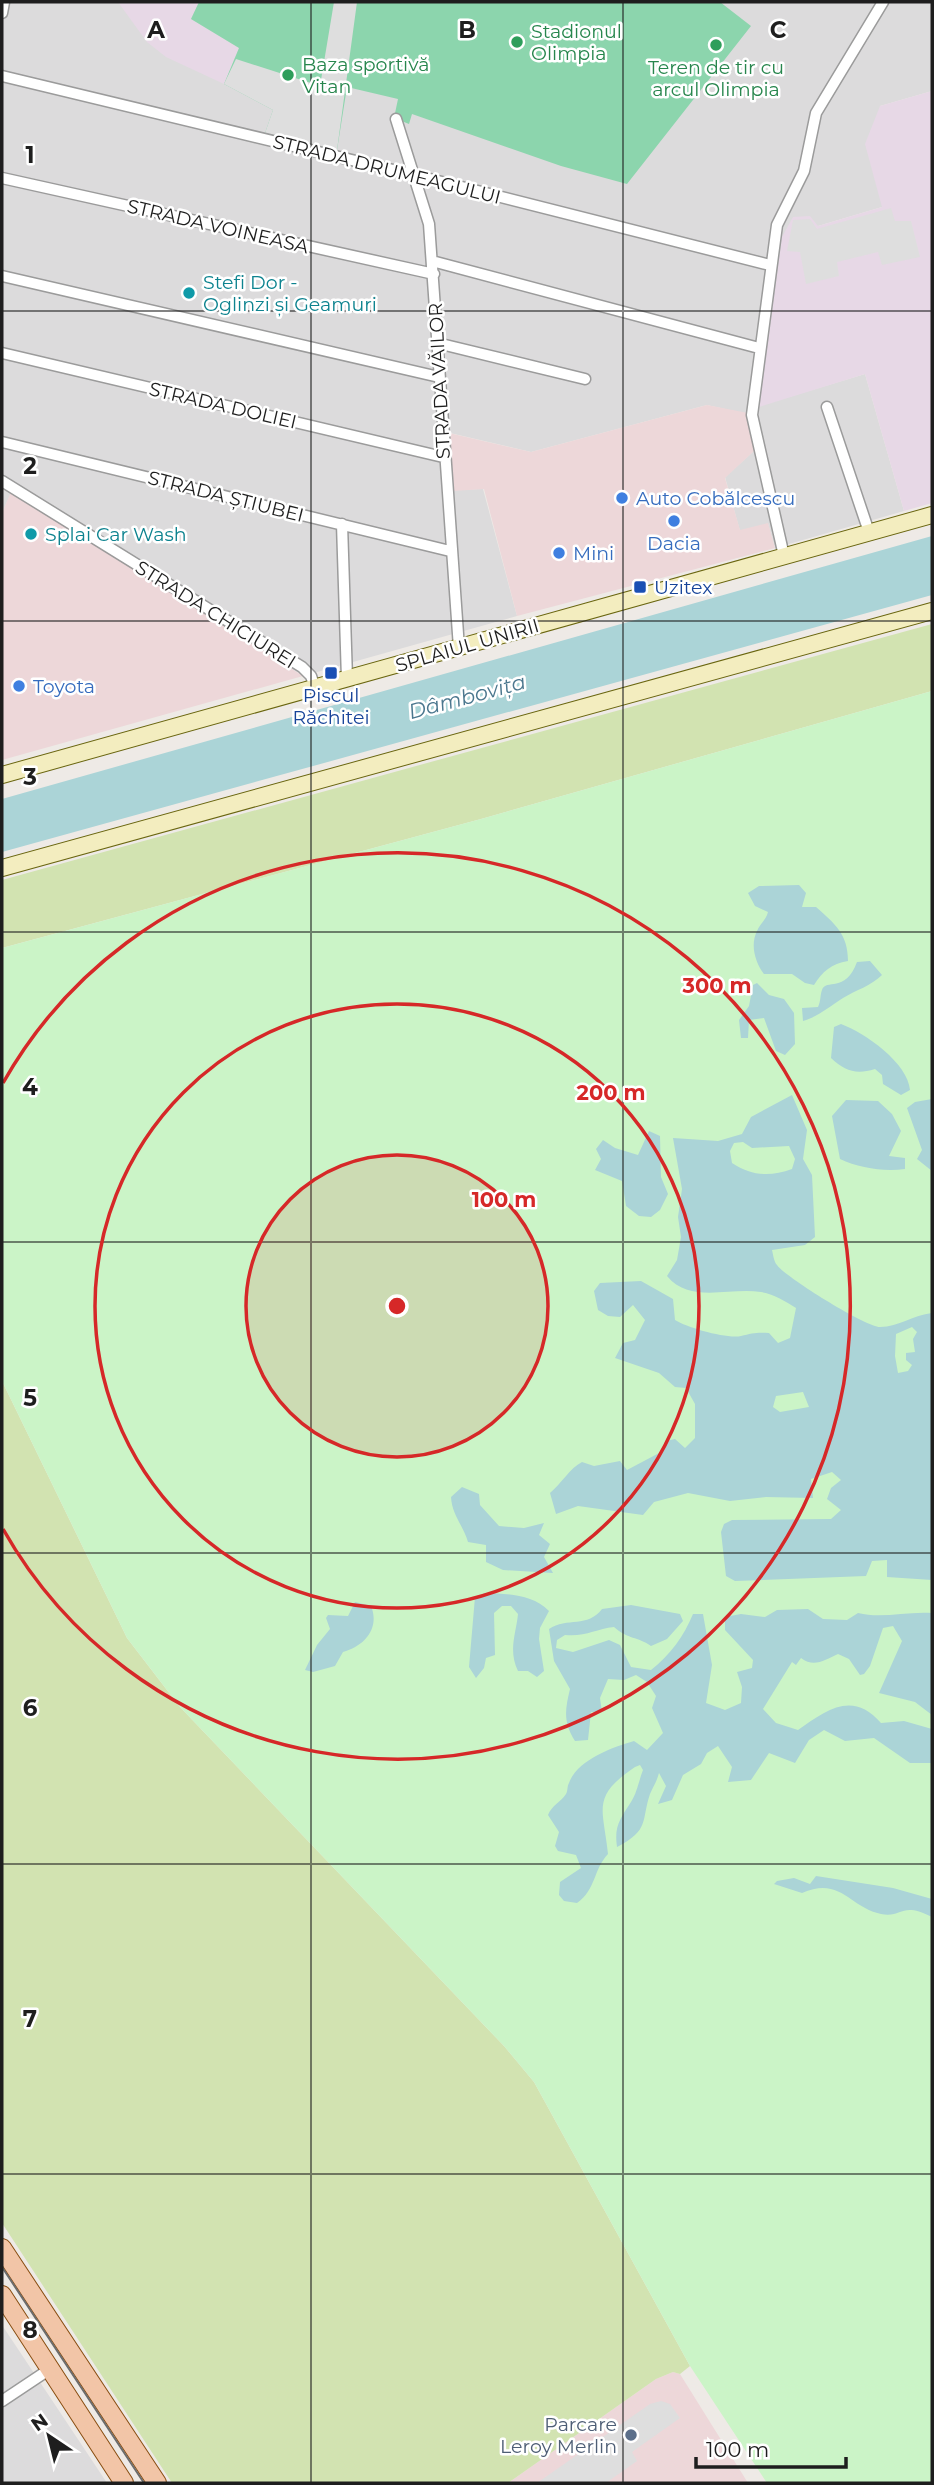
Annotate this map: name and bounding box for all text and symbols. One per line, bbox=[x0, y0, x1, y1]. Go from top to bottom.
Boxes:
text: A bbox=[146, 16, 165, 44]
text: B bbox=[458, 16, 476, 44]
text: C bbox=[770, 16, 787, 44]
place label: Stadionul Olimpia bbox=[531, 20, 622, 65]
marker: Stadionul Olimpia bbox=[509, 34, 525, 50]
marker: Teren de tir cu arcul Olimpia bbox=[708, 37, 724, 53]
place label: Baza sportivă Vitan bbox=[302, 53, 429, 98]
place label: Teren de tir cu arcul Olimpia bbox=[648, 56, 784, 101]
marker: Baza sportivă Vitan bbox=[280, 67, 296, 83]
street label: STRADA DRUMEAGULUI bbox=[271, 130, 503, 209]
text: 1 bbox=[25, 141, 35, 169]
street label: STRADA VOINEASA bbox=[125, 194, 311, 259]
place label: Stefi Dor - Oglinzi și Geamuri bbox=[203, 271, 377, 317]
marker: Stefi Dor - Oglinzi și Geamuri bbox=[181, 285, 197, 301]
street label: STRADA VĂILOR bbox=[424, 302, 455, 460]
street label: STRADA DOLIEI bbox=[147, 377, 299, 434]
text: 2 bbox=[23, 452, 37, 480]
street label: STRADA ȘTIUBEI bbox=[145, 466, 306, 528]
place label: Auto Cobălcescu bbox=[636, 487, 795, 510]
marker: Auto Cobălcescu bbox=[614, 490, 630, 506]
marker: Dacia bbox=[666, 513, 682, 529]
place label: Splai Car Wash bbox=[45, 523, 187, 546]
marker: Splai Car Wash bbox=[23, 526, 39, 542]
place label: Dacia bbox=[647, 532, 701, 555]
place label: Mini bbox=[573, 542, 614, 565]
marker: Mini bbox=[551, 545, 567, 561]
street label: STRADA CHICIUREI bbox=[131, 556, 300, 673]
place label: Uzitex bbox=[654, 576, 712, 599]
marker: Uzitex bbox=[632, 579, 648, 595]
street label: SPLAIUL UNIRII bbox=[393, 614, 542, 677]
marker: Piscul Răchitei bbox=[323, 665, 339, 681]
water label: Dâmbovița bbox=[405, 669, 529, 725]
place label: Toyota bbox=[33, 675, 95, 698]
marker: Toyota bbox=[11, 678, 27, 694]
place label: Piscul Răchitei bbox=[292, 684, 370, 729]
text: 3 bbox=[22, 763, 37, 791]
text: 300 m bbox=[682, 973, 751, 998]
text: 4 bbox=[22, 1073, 38, 1101]
text: 200 m bbox=[577, 1080, 645, 1105]
text: 100 m bbox=[472, 1187, 536, 1212]
centre of rings bbox=[385, 1294, 409, 1318]
text: 5 bbox=[23, 1384, 37, 1412]
text: 6 bbox=[23, 1694, 38, 1722]
text: 7 bbox=[23, 2005, 37, 2033]
text: 8 bbox=[22, 2316, 38, 2344]
north arrow bbox=[14, 2401, 84, 2471]
text: N bbox=[27, 2409, 52, 2436]
place label: Parcare Leroy Merlin bbox=[500, 2413, 617, 2458]
scale bar bbox=[696, 2426, 846, 2470]
marker: Parcare Leroy Merlin bbox=[623, 2427, 639, 2443]
text: 100 m bbox=[706, 2437, 769, 2462]

